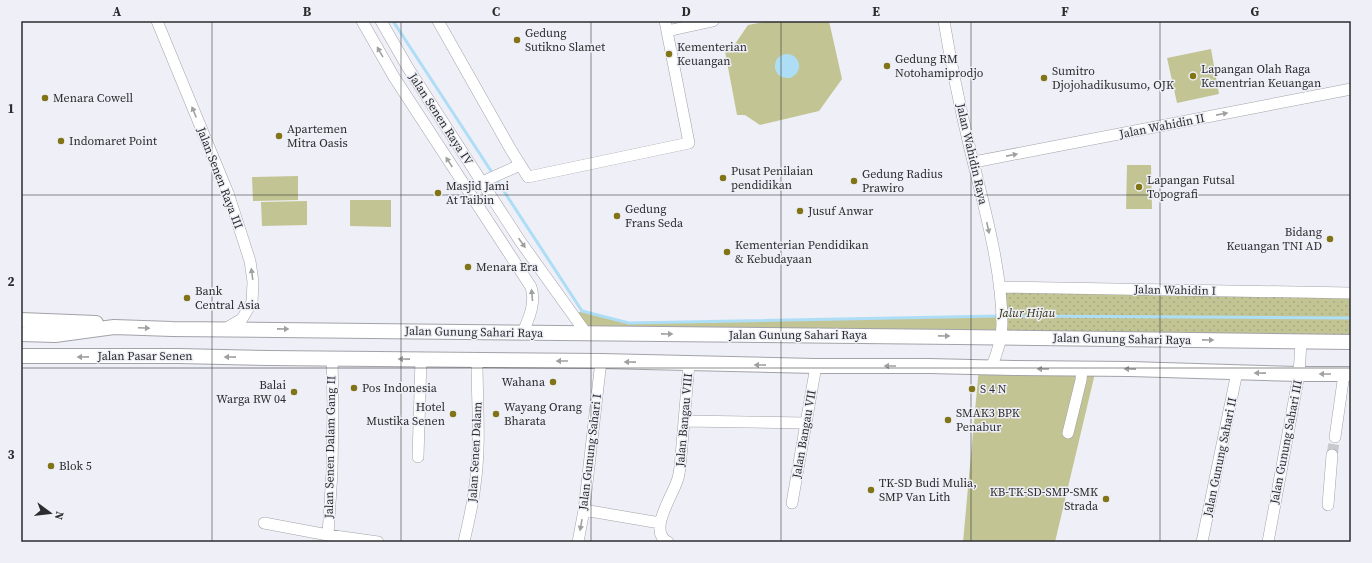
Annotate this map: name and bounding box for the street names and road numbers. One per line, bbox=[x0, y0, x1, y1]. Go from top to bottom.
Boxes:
street label: Jalan Senen Raya IV bbox=[405, 69, 477, 168]
street label: Jalan Wahidin Raya bbox=[952, 101, 992, 207]
street label: Jalan Wahidin II bbox=[1117, 110, 1206, 142]
street label: Jalan Senen Raya III bbox=[193, 124, 247, 231]
street label: Jalan Wahidin I bbox=[1133, 281, 1216, 299]
street label: Jalan Gunung Sahari Raya bbox=[404, 323, 544, 341]
street label: Jalan Gunung Sahari Raya bbox=[728, 327, 868, 343]
street label: Jalan Gunung Sahari Raya bbox=[1052, 330, 1192, 348]
street label: Jalan Pasar Senen bbox=[96, 348, 193, 364]
street label: Jalan Bangau VIII bbox=[672, 373, 696, 468]
street label: Jalan Senen Dalam Gang II bbox=[321, 375, 339, 520]
street label: Jalan Gunung Sahari III bbox=[1266, 379, 1306, 506]
street label: Jalan Bangau VII bbox=[788, 389, 820, 480]
street label: Jalan Gunung Sahari I bbox=[575, 393, 605, 512]
street label: Jalan Gunung Sahari II bbox=[1199, 396, 1240, 519]
street label: Jalan Senen Dalam bbox=[464, 401, 486, 504]

